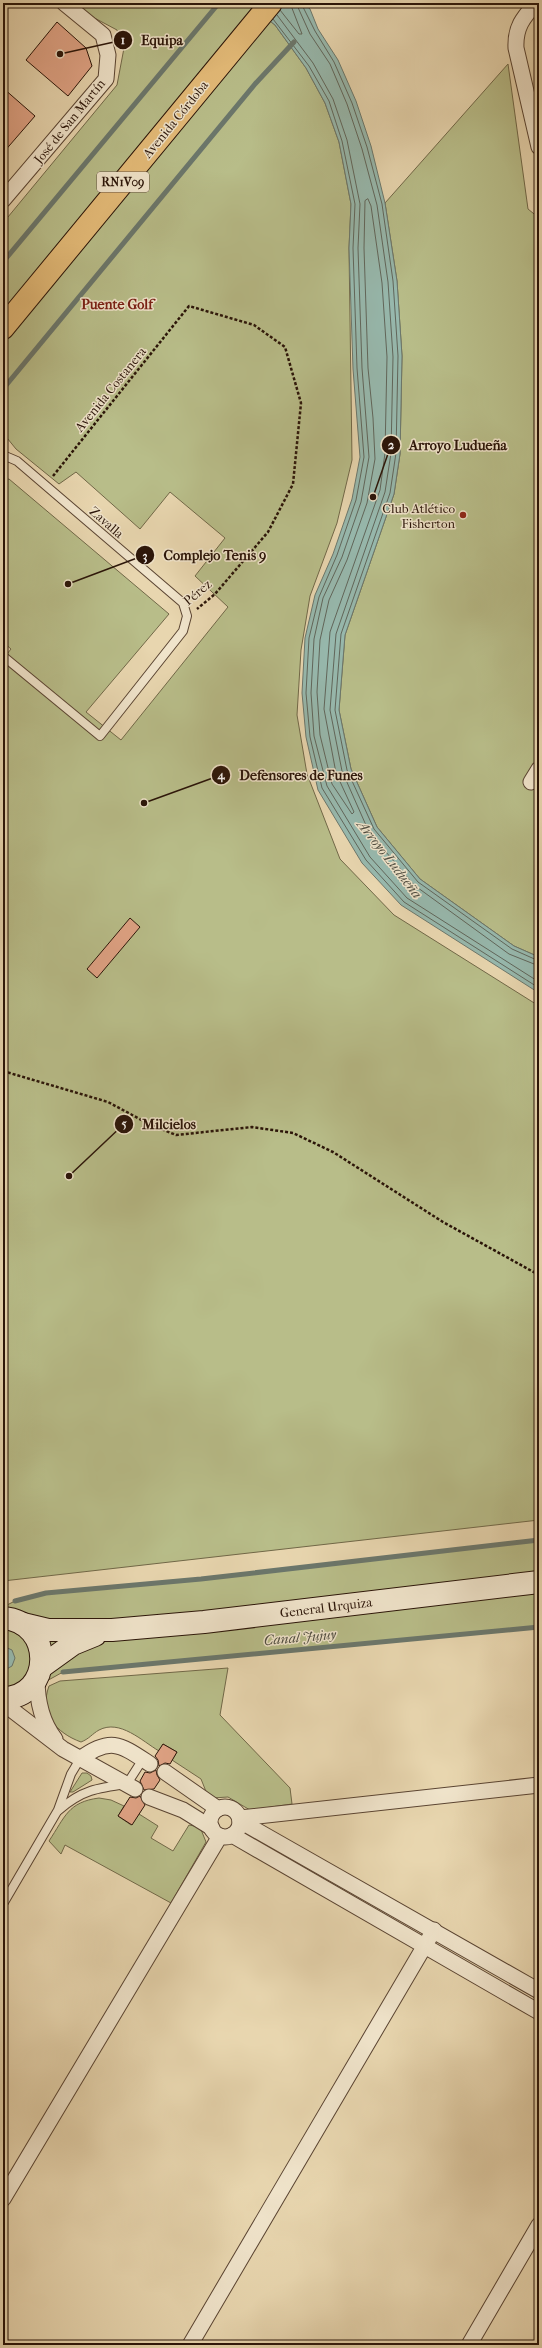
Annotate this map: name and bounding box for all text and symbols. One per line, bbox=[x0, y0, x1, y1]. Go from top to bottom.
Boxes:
callout: Equipa bbox=[113, 27, 191, 53]
text: Equipa bbox=[141, 32, 183, 49]
text: 1 bbox=[121, 33, 125, 47]
street label: José de San Martín bbox=[30, 76, 108, 167]
street label: Avenida Córdoba bbox=[139, 77, 212, 162]
road number: RN1V09 bbox=[97, 172, 149, 192]
district label: Puente Golf bbox=[81, 296, 156, 313]
street label: Avenida Costanera bbox=[71, 343, 150, 435]
callout: Arroyo Ludueña bbox=[381, 432, 515, 458]
text: Arroyo Ludueña bbox=[408, 437, 508, 454]
text: 2 bbox=[388, 438, 395, 452]
place label: Club Atlético Fisherton bbox=[382, 501, 455, 531]
street label: Zavalla bbox=[87, 504, 127, 542]
marker: Club Atlético Fisherton bbox=[458, 510, 468, 520]
callout: Complejo Tenis 9 bbox=[135, 542, 274, 568]
text: Complejo Tenis 9 bbox=[164, 547, 266, 564]
text: 3 bbox=[143, 549, 148, 564]
street label: Pérez bbox=[180, 576, 214, 608]
callout: Defensores de Funes bbox=[211, 762, 370, 788]
text: Defensores de Funes bbox=[239, 767, 363, 784]
text: 4 bbox=[216, 768, 225, 783]
water label: Arroyo Ludueña bbox=[352, 815, 426, 902]
callout: Milcielos bbox=[114, 1111, 204, 1137]
text: Milcielos bbox=[141, 1116, 197, 1133]
text: 5 bbox=[121, 1117, 127, 1131]
street label: General Urquiza bbox=[279, 1594, 374, 1621]
water label: Canal Jujuy bbox=[263, 1626, 338, 1649]

